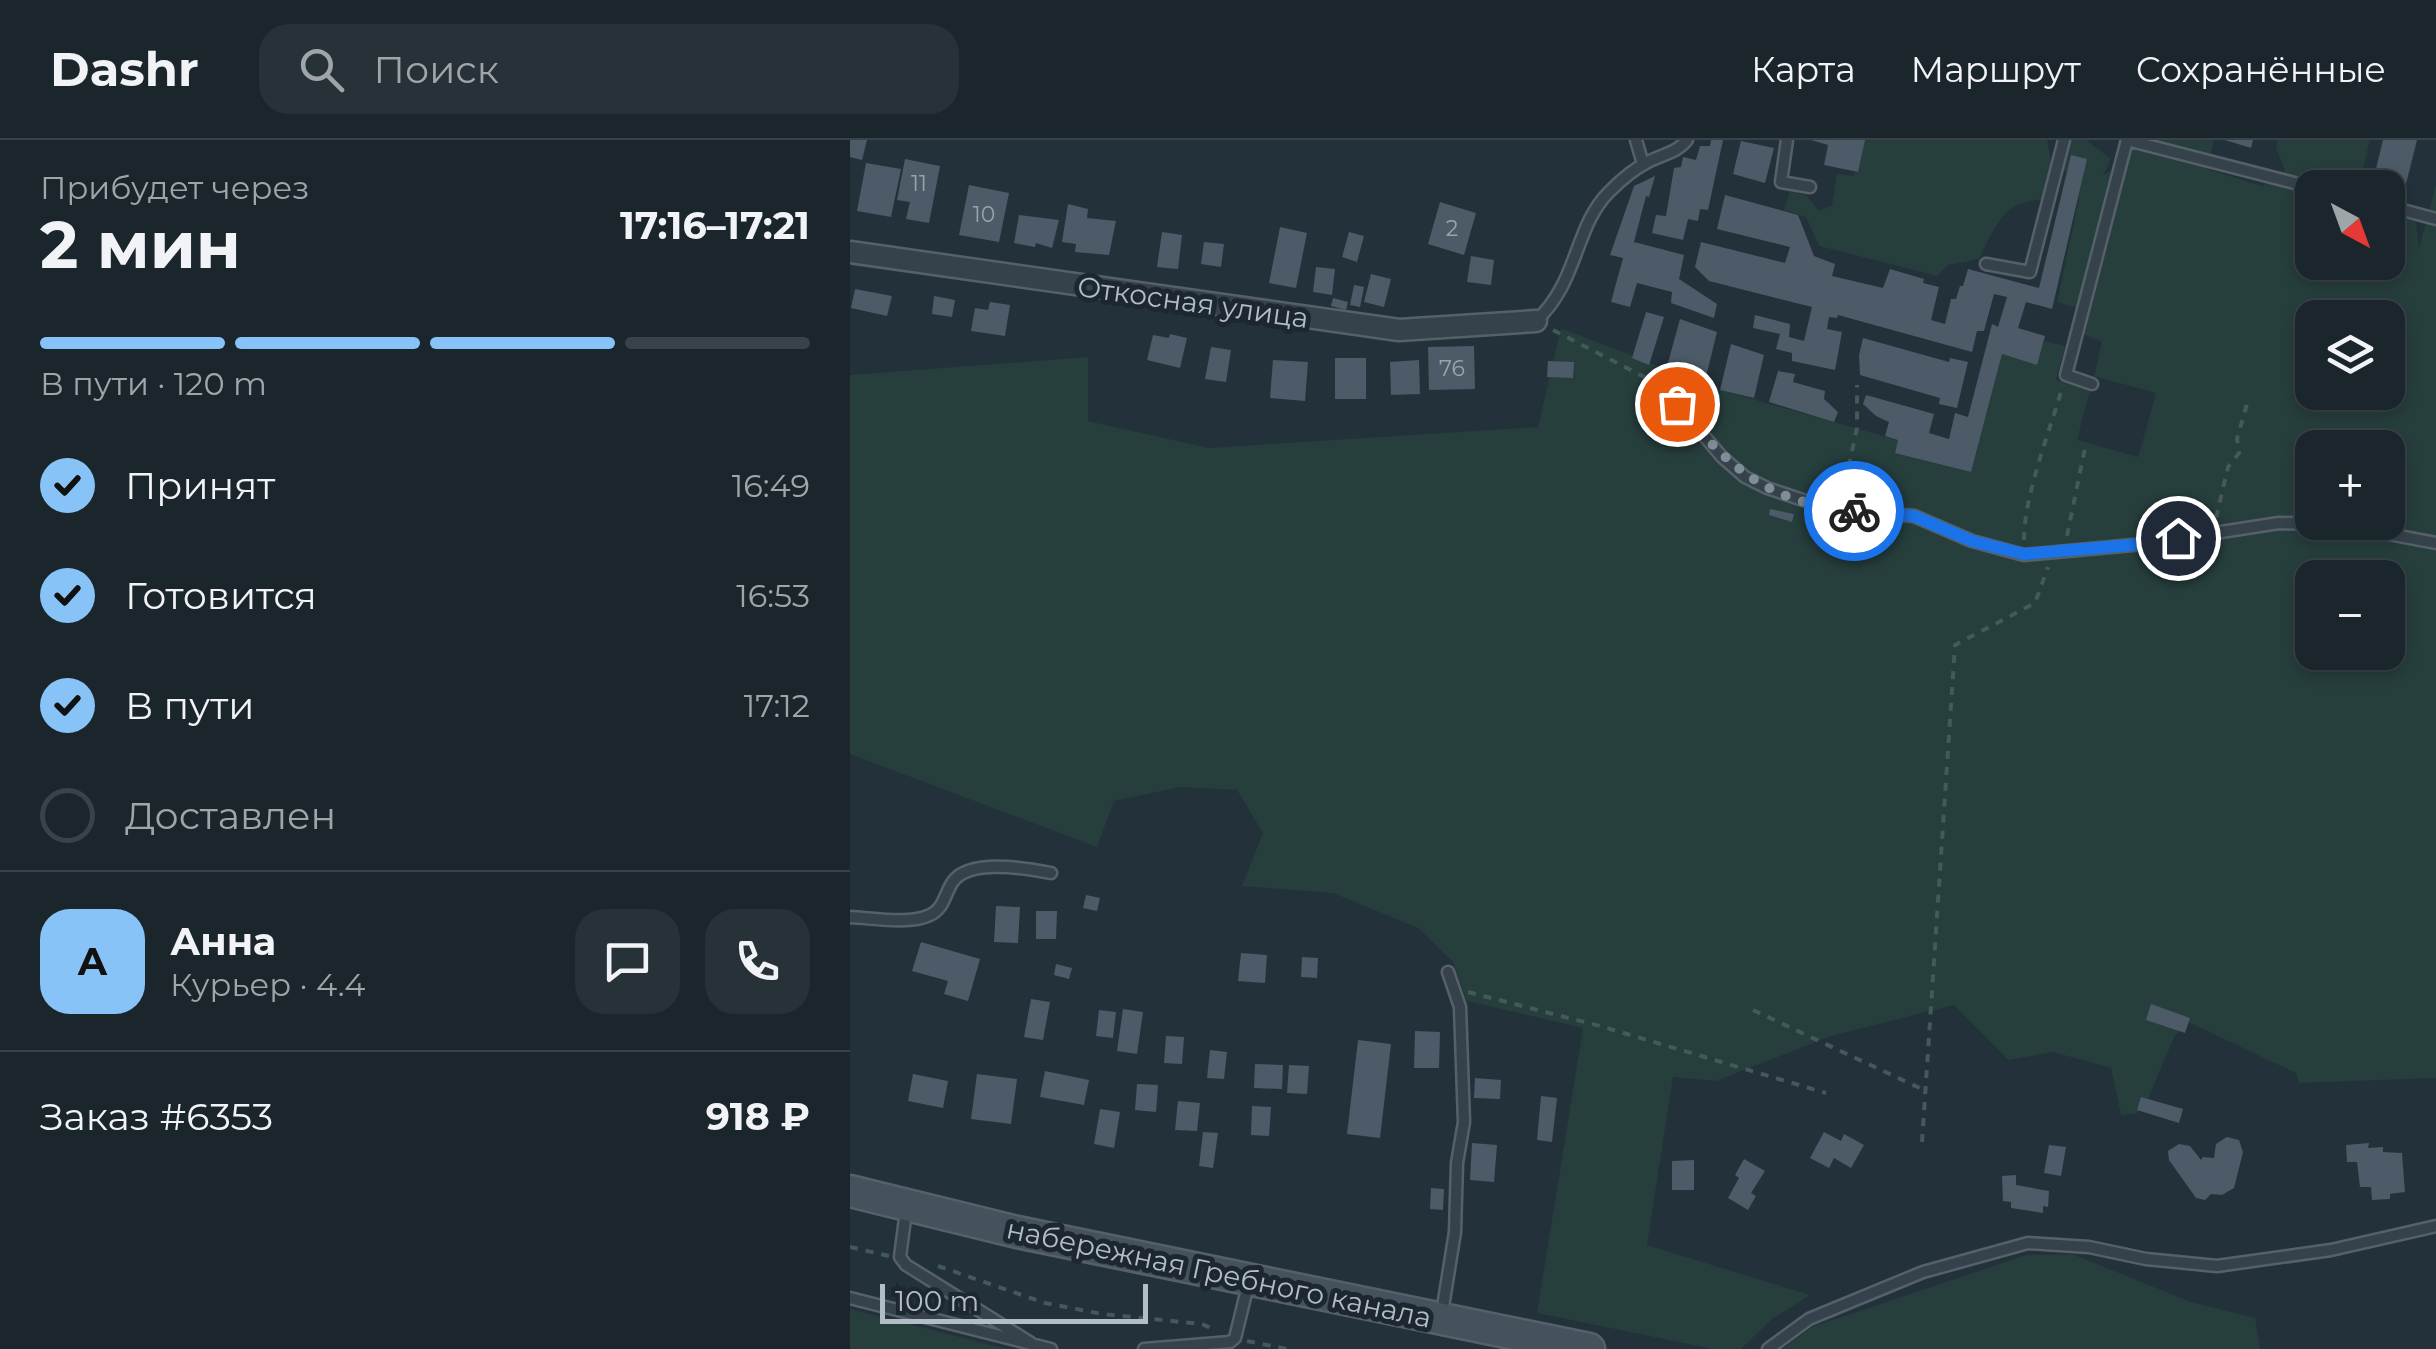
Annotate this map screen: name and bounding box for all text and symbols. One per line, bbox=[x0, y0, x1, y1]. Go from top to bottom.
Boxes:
search box bbox=[259, 24, 959, 114]
text: Dashr bbox=[50, 40, 199, 98]
icon: search bbox=[294, 42, 349, 97]
text: Поиск bbox=[374, 46, 499, 93]
text: Карта bbox=[1751, 48, 1856, 91]
text: Маршрут bbox=[1911, 48, 2081, 91]
text: Сохранённые bbox=[2136, 48, 2386, 91]
text: Прибудет через bbox=[40, 168, 309, 207]
house number: 11 bbox=[911, 170, 927, 197]
north arrow bbox=[2295, 170, 2405, 280]
map controls bbox=[2295, 170, 2405, 670]
house number: 10 bbox=[973, 201, 995, 228]
text: 17:16–17:21 bbox=[620, 202, 810, 249]
text: 2 мин bbox=[40, 205, 241, 284]
house number: 2 bbox=[1446, 215, 1458, 242]
street label: Откосная улица bbox=[1075, 269, 1311, 335]
button: layers bbox=[2295, 300, 2405, 410]
house number: 76 bbox=[1439, 355, 1465, 382]
pin bbox=[1635, 362, 1720, 447]
text: В пути · 120 m bbox=[40, 364, 267, 403]
icon: bag bbox=[1650, 377, 1705, 432]
button: + bbox=[2295, 430, 2405, 540]
icon: check bbox=[40, 458, 95, 513]
courier bbox=[1804, 461, 1904, 561]
text: Принят bbox=[125, 462, 275, 509]
text: 16:49 bbox=[732, 466, 810, 505]
icon: bike bbox=[1827, 484, 1882, 539]
pin bbox=[2136, 496, 2221, 581]
icon: home bbox=[2151, 511, 2206, 566]
button: − bbox=[2295, 560, 2405, 670]
icon: check bbox=[40, 568, 95, 623]
text: Готовится bbox=[125, 572, 317, 619]
text: 16:53 bbox=[736, 576, 810, 615]
icon: check bbox=[40, 678, 95, 733]
text: В пути bbox=[125, 682, 254, 729]
text: 17:12 bbox=[744, 686, 810, 725]
text: Доставлен bbox=[125, 792, 336, 839]
button: chat bbox=[575, 909, 680, 1014]
button: phone bbox=[705, 909, 810, 1014]
text: Анна bbox=[170, 918, 276, 965]
text: А bbox=[77, 938, 108, 985]
text: Курьер · 4.4 bbox=[170, 965, 365, 1004]
text: Заказ #6353 bbox=[40, 1093, 273, 1140]
text: 918 ₽ bbox=[706, 1093, 810, 1140]
street label: набережная Гребного канала bbox=[1004, 1211, 1434, 1335]
scale bar bbox=[880, 1279, 1148, 1324]
text: 100 m bbox=[895, 1284, 979, 1318]

